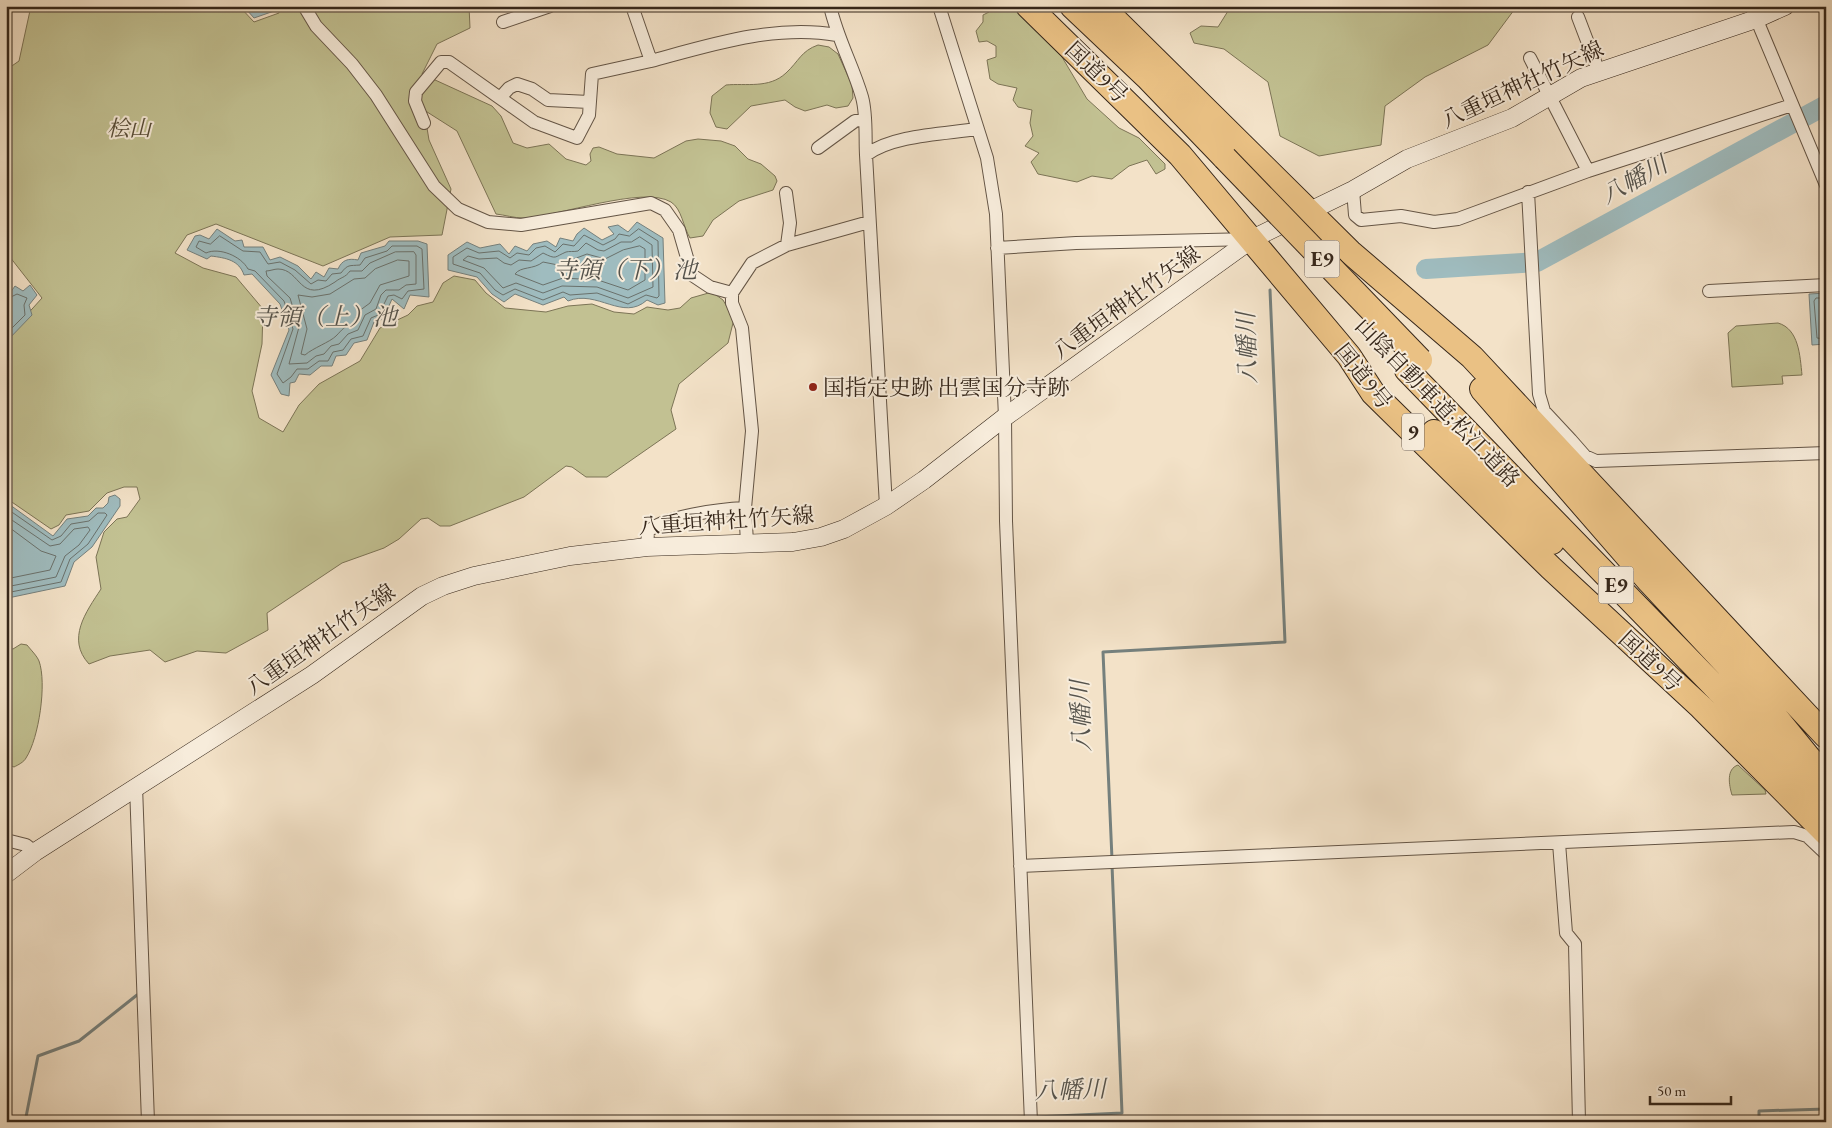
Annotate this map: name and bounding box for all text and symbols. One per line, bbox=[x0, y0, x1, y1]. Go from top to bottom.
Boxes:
street label: 八重垣神社竹矢線 bbox=[1436, 34, 1608, 135]
street label: 国道9号 bbox=[1059, 35, 1134, 109]
park label: 桧山 bbox=[107, 114, 153, 143]
water label: 八幡川 bbox=[1595, 147, 1675, 211]
street label: 八重垣神社竹矢線 bbox=[1047, 239, 1206, 366]
road number: E9 bbox=[1304, 240, 1340, 278]
water label: 寺領（下）池 bbox=[553, 254, 700, 285]
water label: 寺領（上）池 bbox=[253, 301, 400, 332]
water label: 八幡川 bbox=[1230, 309, 1263, 385]
street label: 山陰自動車道;松江道路 bbox=[1349, 311, 1526, 493]
street label: 国道9号 bbox=[1328, 337, 1399, 415]
place label: 国指定史跡 出雲国分寺跡 bbox=[823, 373, 1069, 402]
marker: 国指定史跡 出雲国分寺跡 bbox=[807, 381, 819, 393]
road number: 9 bbox=[1402, 414, 1424, 451]
street label: 八重垣神社竹矢線 bbox=[637, 500, 815, 541]
road number: E9 bbox=[1598, 566, 1634, 604]
street label: 八重垣神社竹矢線 bbox=[240, 577, 401, 702]
street label: 国道9号 bbox=[1613, 625, 1689, 698]
water label: 八幡川 bbox=[1064, 677, 1097, 753]
water label: 八幡川 bbox=[1033, 1073, 1109, 1106]
scale bar bbox=[1650, 1073, 1731, 1105]
text: 50 m bbox=[1657, 1081, 1686, 1100]

